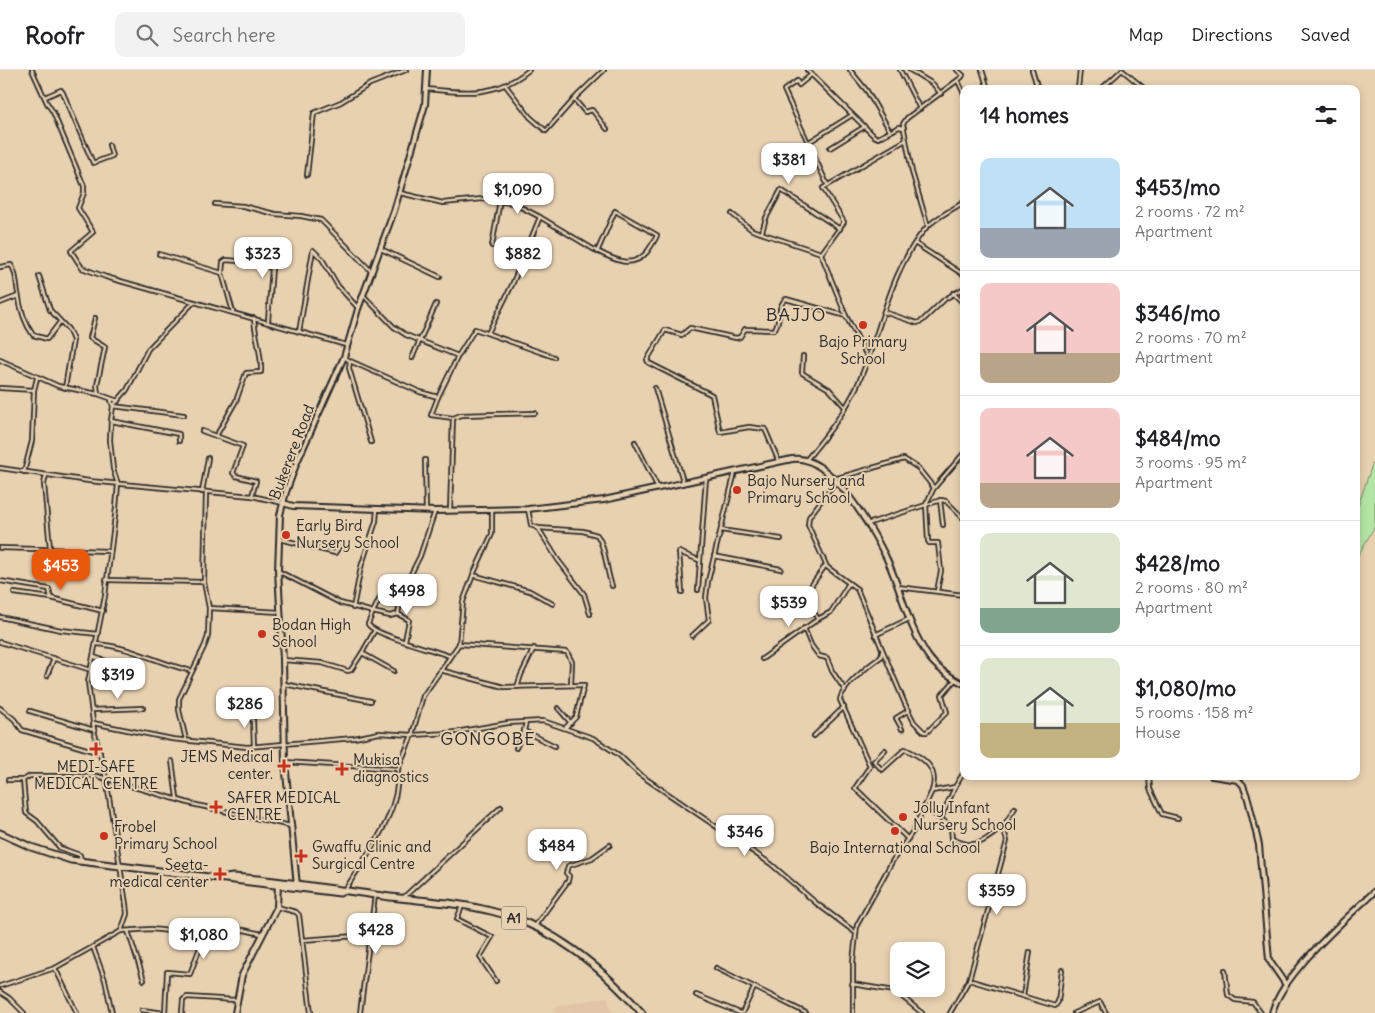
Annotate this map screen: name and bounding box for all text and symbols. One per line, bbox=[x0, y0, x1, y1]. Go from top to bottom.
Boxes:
search box bbox=[115, 12, 465, 57]
text: Roofr bbox=[25, 20, 85, 50]
icon: search bbox=[133, 21, 161, 49]
text: Search here bbox=[173, 23, 276, 47]
text: Map bbox=[1128, 23, 1163, 46]
text: Directions bbox=[1191, 23, 1273, 46]
text: Saved bbox=[1301, 23, 1350, 46]
icon: filters bbox=[1312, 101, 1340, 129]
text: 14 homes bbox=[980, 102, 1069, 129]
pin: $381 bbox=[759, 142, 819, 185]
text: $381 bbox=[772, 149, 806, 169]
pin: $1,090 bbox=[477, 172, 559, 215]
text: $453/mo bbox=[1135, 174, 1220, 201]
icon: home bbox=[1020, 178, 1080, 238]
text: $1,090 bbox=[494, 179, 542, 199]
text: 2 rooms · 72 m² bbox=[1135, 201, 1245, 221]
text: Apartment bbox=[1135, 221, 1213, 241]
pin: $323 bbox=[233, 236, 293, 279]
pin: $882 bbox=[493, 236, 553, 279]
text: $323 bbox=[245, 243, 281, 263]
text: $882 bbox=[505, 243, 541, 263]
text: $346/mo bbox=[1135, 300, 1220, 327]
district label: BAJJO bbox=[766, 303, 826, 326]
icon: home bbox=[1020, 303, 1080, 363]
marker: Bajo Primary School bbox=[857, 319, 869, 331]
text: 2 rooms · 70 m² bbox=[1135, 327, 1247, 347]
place label: Bajo Primary School bbox=[819, 332, 907, 368]
text: Apartment bbox=[1135, 347, 1213, 367]
street label: Bukerere Road bbox=[265, 401, 318, 502]
text: $484/mo bbox=[1135, 425, 1221, 452]
icon: home bbox=[1020, 428, 1080, 488]
text: 3 rooms · 95 m² bbox=[1135, 452, 1247, 472]
place label: Bajo Nursery and Primary School bbox=[747, 471, 865, 507]
text: Apartment bbox=[1135, 472, 1213, 492]
marker: Bajo Nursery and Primary School bbox=[731, 484, 743, 496]
place label: Early Bird Nursery School bbox=[296, 516, 399, 552]
marker: Early Bird Nursery School bbox=[280, 529, 292, 541]
pin: $453 bbox=[31, 548, 91, 591]
text: $428/mo bbox=[1135, 550, 1220, 577]
icon: home bbox=[1020, 553, 1080, 613]
text: $453 bbox=[43, 555, 79, 575]
pin: $498 bbox=[377, 574, 437, 616]
text: 2 rooms · 80 m² bbox=[1135, 577, 1248, 597]
text: $498 bbox=[389, 580, 425, 600]
pin: $539 bbox=[759, 586, 819, 628]
text: $539 bbox=[771, 592, 807, 612]
text: Apartment bbox=[1135, 597, 1213, 617]
place label: Bodan High School bbox=[272, 615, 351, 651]
marker: Bodan High School bbox=[256, 628, 268, 640]
pin: $319 bbox=[88, 658, 148, 700]
text: $319 bbox=[101, 664, 135, 684]
text: $1,080/mo bbox=[1135, 675, 1236, 702]
icon: home bbox=[1020, 678, 1080, 738]
pin: $286 bbox=[215, 686, 275, 729]
text: $286 bbox=[227, 693, 263, 713]
text: 5 rooms · 158 m² bbox=[1135, 702, 1253, 722]
text: House bbox=[1135, 722, 1181, 742]
district label: GONGOBE bbox=[440, 727, 536, 750]
marker: MEDI-SAFE MEDICAL CENTRE bbox=[89, 742, 103, 756]
place label: JEMS Medical center. bbox=[180, 747, 273, 783]
place label: Mukisa diagnostics bbox=[353, 750, 429, 786]
place label: MEDI-SAFE MEDICAL CENTRE bbox=[34, 757, 158, 793]
marker: JEMS Medical center. bbox=[277, 759, 291, 773]
marker: Mukisa diagnostics bbox=[335, 762, 349, 776]
place label: SAFER MEDICAL CENTRE bbox=[227, 788, 341, 824]
place label: Jolly Infant Nursery School bbox=[913, 798, 1016, 834]
marker: SAFER MEDICAL CENTRE bbox=[209, 800, 223, 814]
marker: Jolly Infant Nursery School bbox=[897, 811, 909, 823]
pin: $346 bbox=[715, 814, 775, 857]
place label: Frobel Primary School bbox=[114, 817, 217, 853]
text: $346 bbox=[727, 821, 763, 841]
marker: Bajo International School bbox=[889, 825, 901, 837]
pin: $484 bbox=[527, 828, 587, 871]
marker: Frobel Primary School bbox=[98, 830, 110, 842]
text: $484 bbox=[539, 835, 575, 855]
place label: Gwaffu Clinic and Surgical Centre bbox=[312, 837, 431, 873]
place label: Bajo International School bbox=[810, 838, 980, 857]
marker: Gwaffu Clinic and Surgical Centre bbox=[294, 849, 308, 863]
place label: Seeta- medical center bbox=[109, 855, 209, 891]
marker: Seeta- medical center bbox=[213, 867, 227, 881]
pin: $359 bbox=[967, 874, 1027, 916]
text: $359 bbox=[979, 880, 1015, 900]
road number: A1 bbox=[502, 906, 526, 930]
pin: $428 bbox=[346, 912, 406, 955]
pin: $1,080 bbox=[163, 918, 245, 960]
text: $428 bbox=[358, 919, 394, 939]
text: $1,080 bbox=[180, 924, 228, 944]
map controls bbox=[890, 942, 945, 997]
button: layers bbox=[890, 942, 945, 997]

